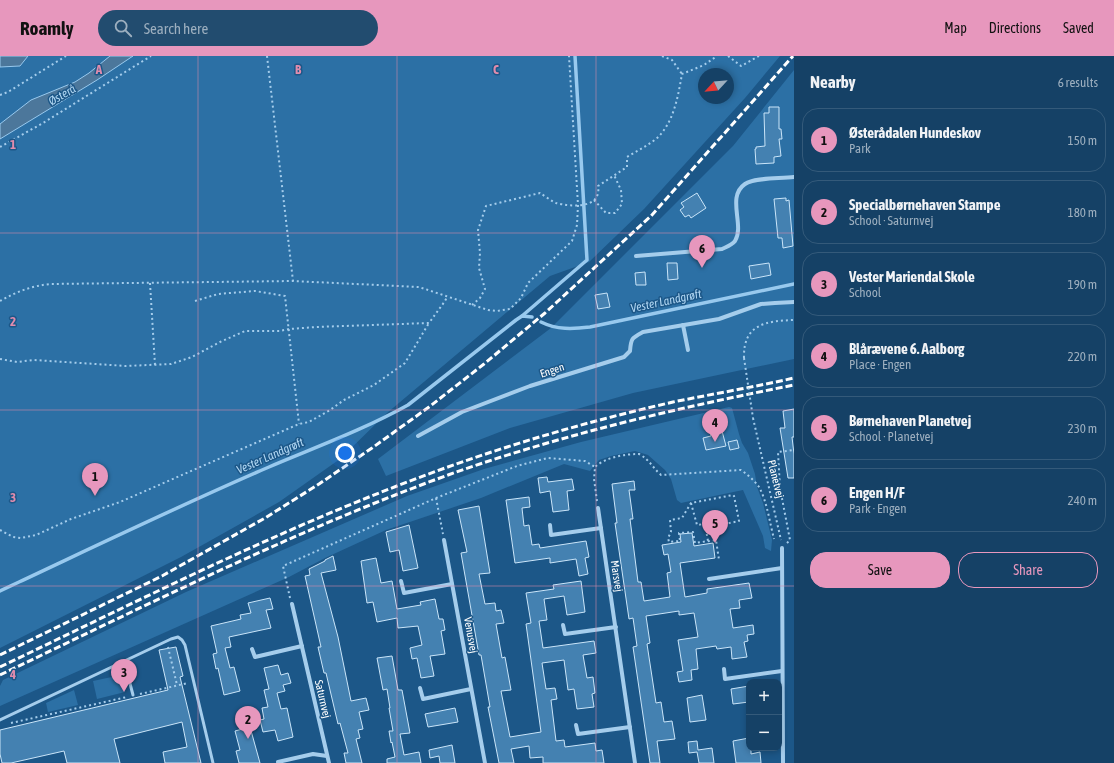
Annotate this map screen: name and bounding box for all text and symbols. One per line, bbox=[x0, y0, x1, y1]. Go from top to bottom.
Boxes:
search box bbox=[98, 10, 378, 46]
text: Roamly bbox=[20, 17, 74, 39]
icon: search bbox=[112, 17, 134, 39]
text: Search here bbox=[144, 20, 208, 37]
text: Map bbox=[944, 20, 967, 36]
text: Directions bbox=[989, 20, 1041, 36]
text: Saved bbox=[1063, 20, 1094, 36]
text: A bbox=[95, 62, 103, 77]
text: B bbox=[295, 62, 302, 77]
text: C bbox=[493, 62, 499, 77]
north arrow bbox=[698, 68, 734, 104]
text: Nearby bbox=[810, 72, 856, 92]
text: 6 results bbox=[1058, 75, 1098, 90]
water label: Østerå bbox=[46, 82, 78, 108]
text: Østerådalen Hundeskov bbox=[849, 124, 981, 141]
text: 1 bbox=[821, 133, 827, 148]
text: 150 m bbox=[1068, 133, 1097, 148]
text: 1 bbox=[10, 137, 16, 152]
text: Park bbox=[849, 141, 871, 156]
text: Specialbørnehaven Stampe bbox=[849, 196, 1001, 213]
text: 2 bbox=[821, 205, 827, 220]
text: 180 m bbox=[1068, 205, 1097, 220]
text: School · Saturnvej bbox=[849, 213, 933, 228]
pin: 6 bbox=[689, 235, 715, 268]
text: Vester Mariendal Skole bbox=[849, 268, 975, 285]
text: 3 bbox=[821, 277, 827, 292]
text: 190 m bbox=[1068, 277, 1097, 292]
text: School bbox=[849, 285, 881, 300]
water label: Vester Landgrøft bbox=[629, 287, 703, 315]
text: 2 bbox=[10, 314, 16, 329]
text: Blårævene 6. Aalborg bbox=[849, 340, 964, 357]
text: 4 bbox=[821, 349, 827, 364]
text: 220 m bbox=[1068, 349, 1097, 364]
text: Place · Engen bbox=[849, 357, 911, 372]
street label: Engen bbox=[538, 360, 566, 380]
pin: 4 bbox=[702, 409, 728, 442]
text: Børnehaven Planetvej bbox=[849, 412, 971, 429]
text: 5 bbox=[821, 421, 827, 436]
text: 230 m bbox=[1068, 421, 1097, 436]
text: School · Planetvej bbox=[849, 429, 934, 444]
water label: Vester Landgrøft bbox=[234, 435, 306, 477]
your location bbox=[335, 443, 355, 463]
street label: Planetvej bbox=[765, 459, 787, 499]
pin: 1 bbox=[82, 463, 108, 496]
text: Engen H/F bbox=[849, 484, 905, 501]
text: 3 bbox=[10, 490, 16, 505]
text: 6 bbox=[821, 493, 827, 508]
text: 240 m bbox=[1068, 493, 1097, 508]
text: Park · Engen bbox=[849, 501, 906, 516]
pin: 5 bbox=[702, 510, 728, 543]
button: Save bbox=[810, 552, 950, 588]
button: Share bbox=[958, 552, 1098, 588]
street label: Marsvej bbox=[609, 560, 625, 592]
street label: Venusvej bbox=[462, 616, 480, 654]
pin: 3 bbox=[111, 659, 137, 692]
text: 4 bbox=[9, 667, 16, 682]
street label: Saturnvej bbox=[313, 679, 333, 719]
map controls bbox=[746, 679, 782, 751]
button: + bbox=[746, 679, 782, 715]
pin: 2 bbox=[235, 706, 261, 739]
button: − bbox=[746, 715, 782, 751]

